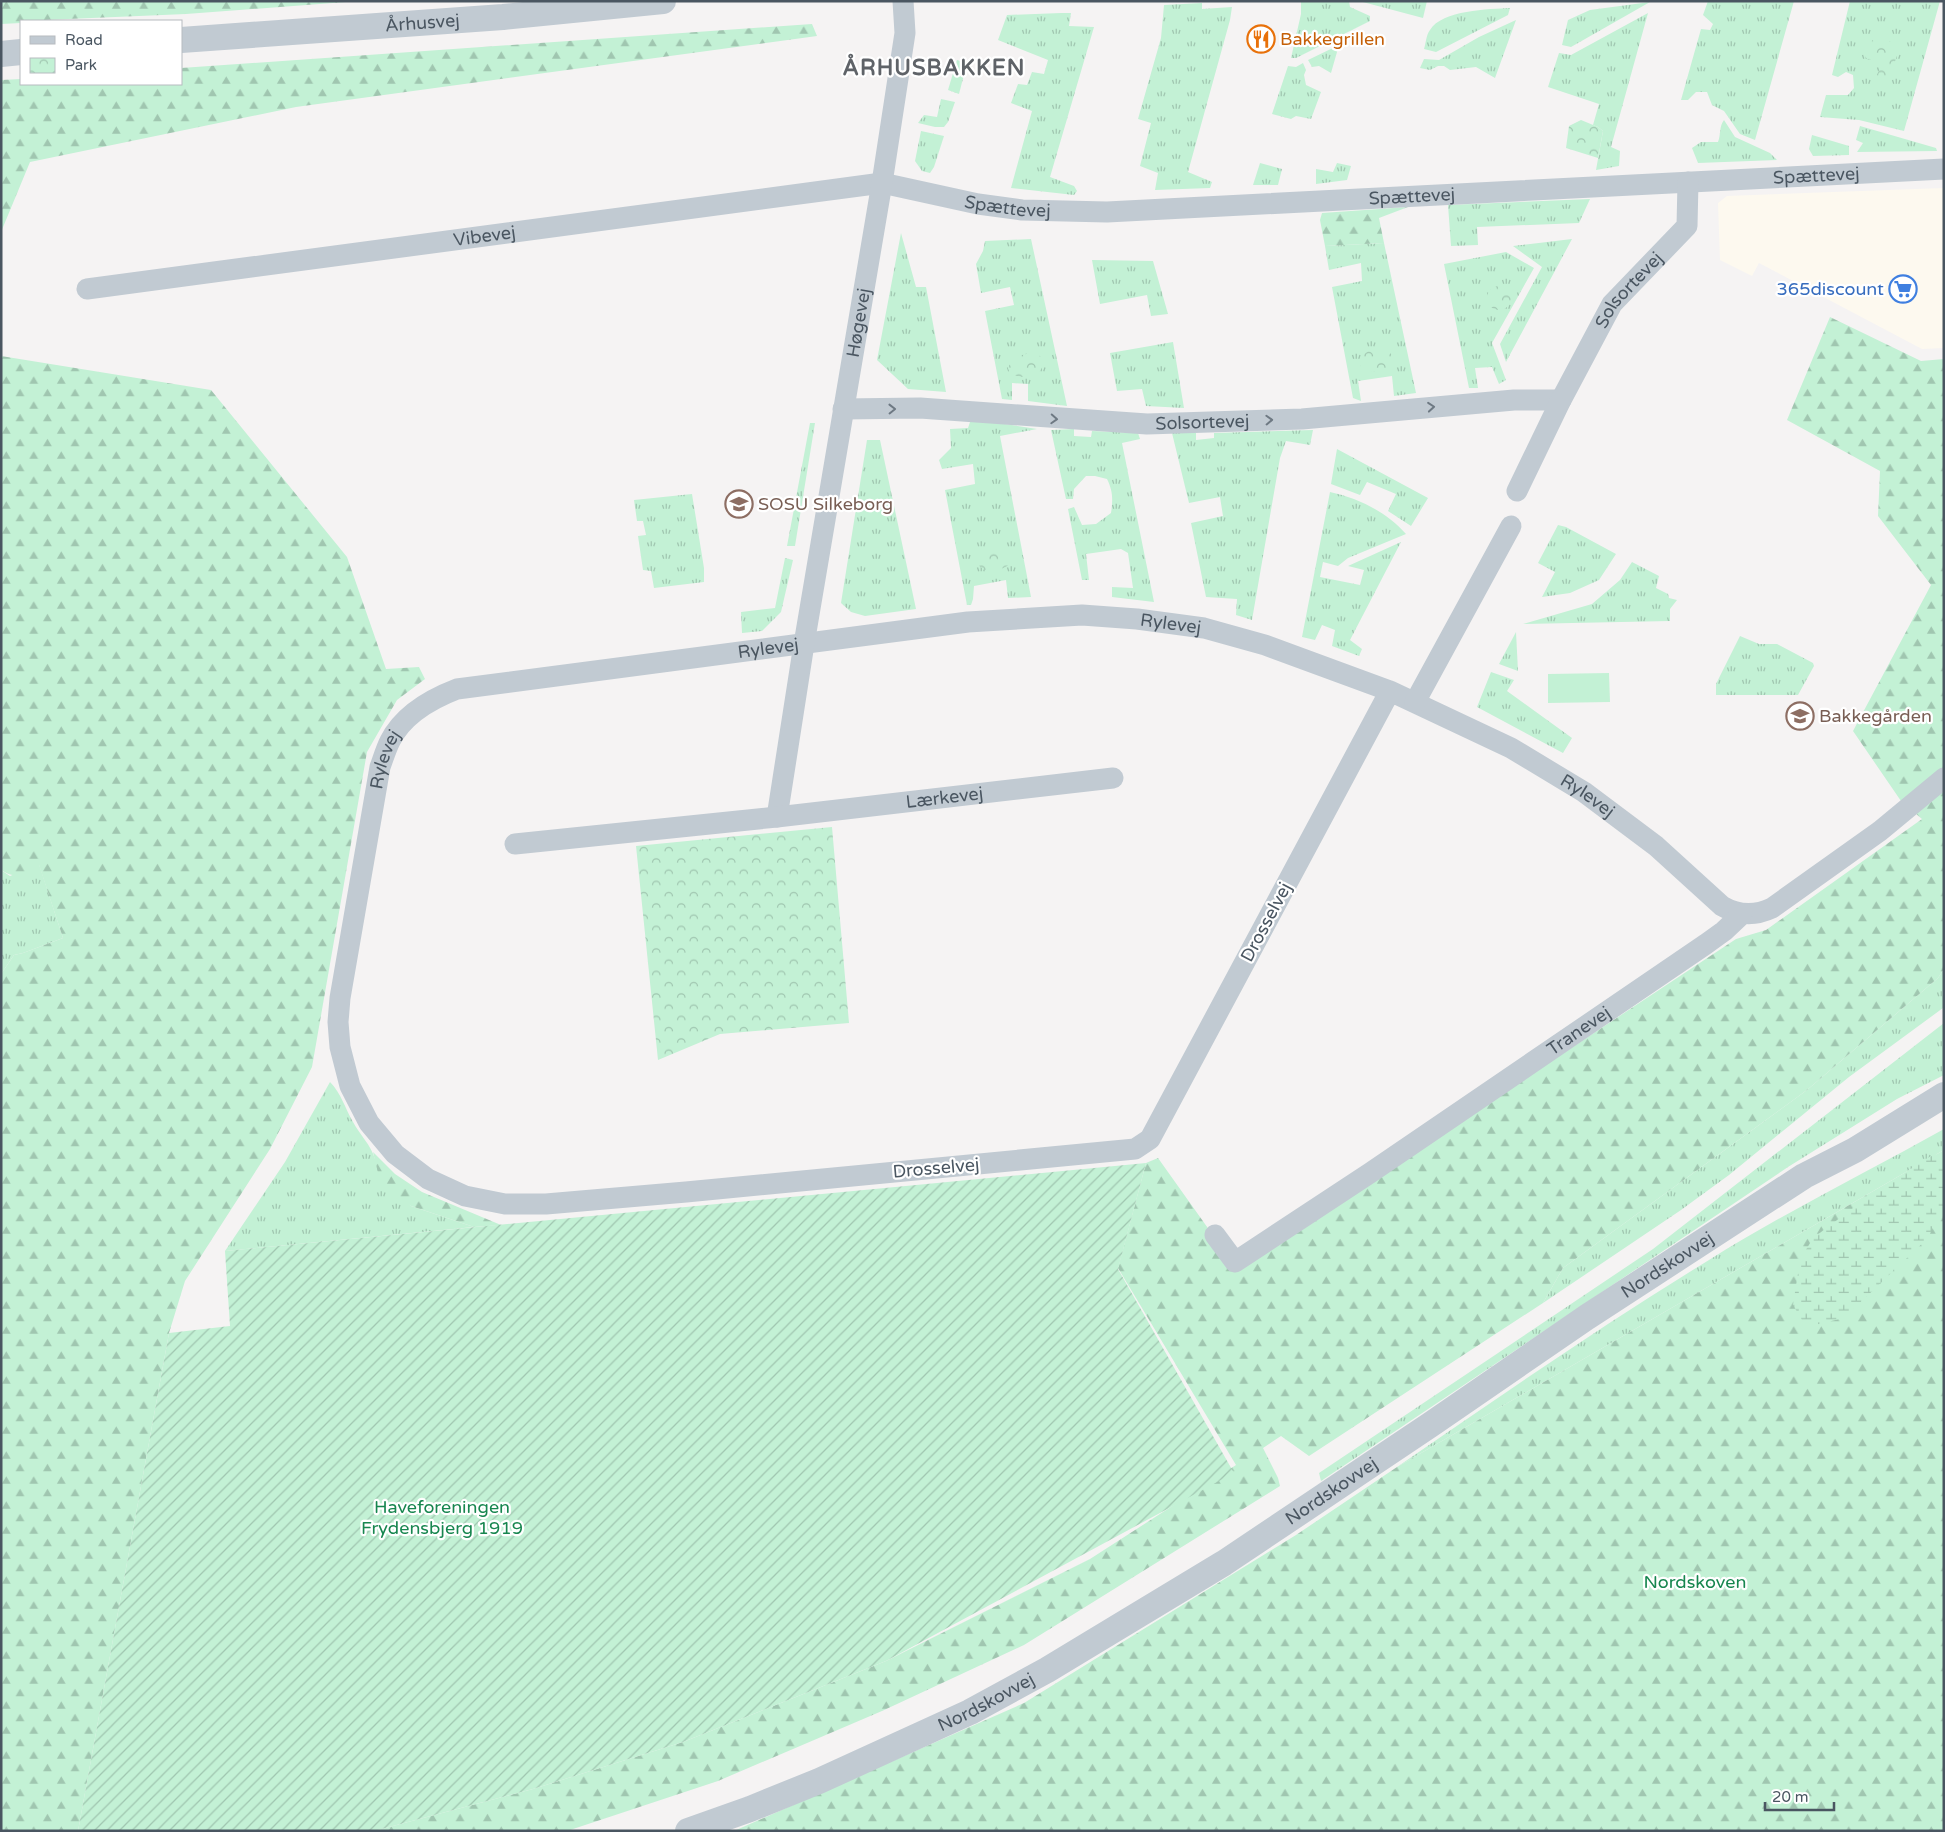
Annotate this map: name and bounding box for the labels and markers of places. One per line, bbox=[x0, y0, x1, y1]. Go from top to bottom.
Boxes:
restaurant icon: Bakkegrillen bbox=[1246, 24, 1276, 54]
place label: Bakkegrillen bbox=[1280, 28, 1385, 50]
supermarket icon: 365discount bbox=[1888, 274, 1918, 304]
place label: 365discount bbox=[1777, 278, 1884, 300]
school or university icon: SOSU Silkeborg bbox=[724, 489, 754, 519]
place label: SOSU Silkeborg bbox=[758, 493, 893, 515]
school or university icon: Bakkegården bbox=[1785, 701, 1815, 731]
place label: Bakkegården bbox=[1819, 705, 1932, 727]

